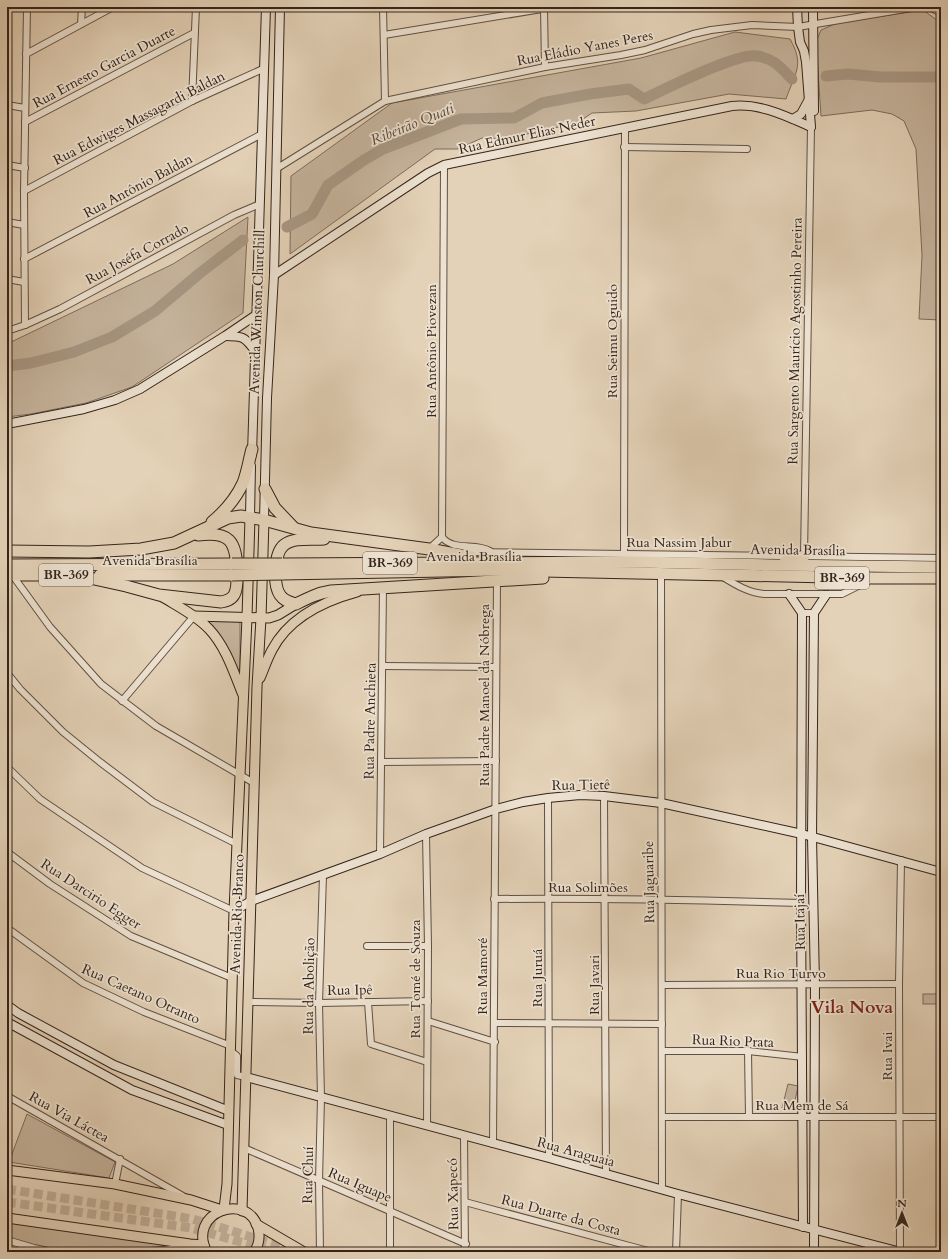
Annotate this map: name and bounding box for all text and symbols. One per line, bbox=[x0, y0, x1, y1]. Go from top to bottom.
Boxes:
street label: Rua Ernesto Garcia Duarte bbox=[29, 21, 179, 113]
street label: Rua Eládio Yanes Peres bbox=[515, 25, 655, 71]
street label: Rua Edwiges Massagardi Baldan bbox=[50, 66, 228, 170]
water label: Ribeirão Quati bbox=[367, 98, 458, 150]
street label: Rua Edmur Elias Neder bbox=[457, 111, 598, 159]
street label: Rua Antônio Baldan bbox=[80, 149, 196, 223]
street label: Rua Sargento Maurício Agostinho Pereira bbox=[783, 217, 807, 465]
street label: Rua Joséfa Corrado bbox=[82, 219, 192, 289]
street label: Avenida Winston Churchill bbox=[245, 229, 269, 395]
street label: Rua Seimu Oguido bbox=[603, 283, 622, 398]
street label: Rua Antônio Piovezan bbox=[422, 284, 441, 418]
street label: Rua Nassim Jabur bbox=[626, 533, 732, 552]
street label: Avenida Brasília bbox=[750, 540, 846, 560]
street label: Avenida Brasília bbox=[426, 547, 522, 566]
street label: Avenida Brasília bbox=[102, 551, 198, 570]
road number: BR-369 bbox=[363, 552, 417, 574]
road number: BR-369 bbox=[39, 564, 93, 586]
road number: BR-369 bbox=[815, 567, 869, 589]
street label: Rua Padre Manoel da Nóbrega bbox=[475, 604, 494, 786]
street label: Rua Padre Anchieta bbox=[359, 662, 381, 780]
street label: Rua Tietê bbox=[552, 775, 610, 795]
street label: Rua Jaguaribe bbox=[639, 841, 659, 923]
street label: Avenida Rio Branco bbox=[225, 853, 249, 974]
street label: Rua Darcirio Egger bbox=[37, 854, 146, 934]
street label: Rua Solimões bbox=[548, 878, 628, 897]
street label: Rua Itajaí bbox=[790, 894, 810, 950]
street label: Rua Tomé de Souza bbox=[406, 919, 425, 1039]
street label: Rua da Abolição bbox=[299, 937, 319, 1035]
street label: Rua Mamoré bbox=[473, 937, 492, 1015]
street label: Rua Juruá bbox=[528, 949, 547, 1007]
street label: Rua Javari bbox=[585, 955, 604, 1015]
street label: Rua Caetano Otranto bbox=[79, 959, 204, 1029]
street label: Rua Rio Turvo bbox=[736, 964, 826, 983]
street label: Rua Ipê bbox=[327, 980, 373, 1000]
district label: Vila Nova bbox=[811, 995, 893, 1020]
street label: Rua Rio Prata bbox=[692, 1030, 774, 1052]
street label: Rua Ivai bbox=[878, 1031, 897, 1081]
street label: Rua Via Láctea bbox=[25, 1087, 113, 1147]
street label: Rua Mem de Sá bbox=[756, 1096, 848, 1115]
street label: Rua Araguaia bbox=[535, 1132, 617, 1172]
street label: Rua Chuí bbox=[298, 1146, 318, 1204]
street label: Rua Xapecó bbox=[443, 1157, 463, 1230]
street label: Rua Iguape bbox=[325, 1163, 395, 1207]
street label: Rua Duarte da Costa bbox=[499, 1190, 623, 1240]
north arrow bbox=[882, 1193, 922, 1233]
text: N bbox=[897, 1196, 907, 1211]

